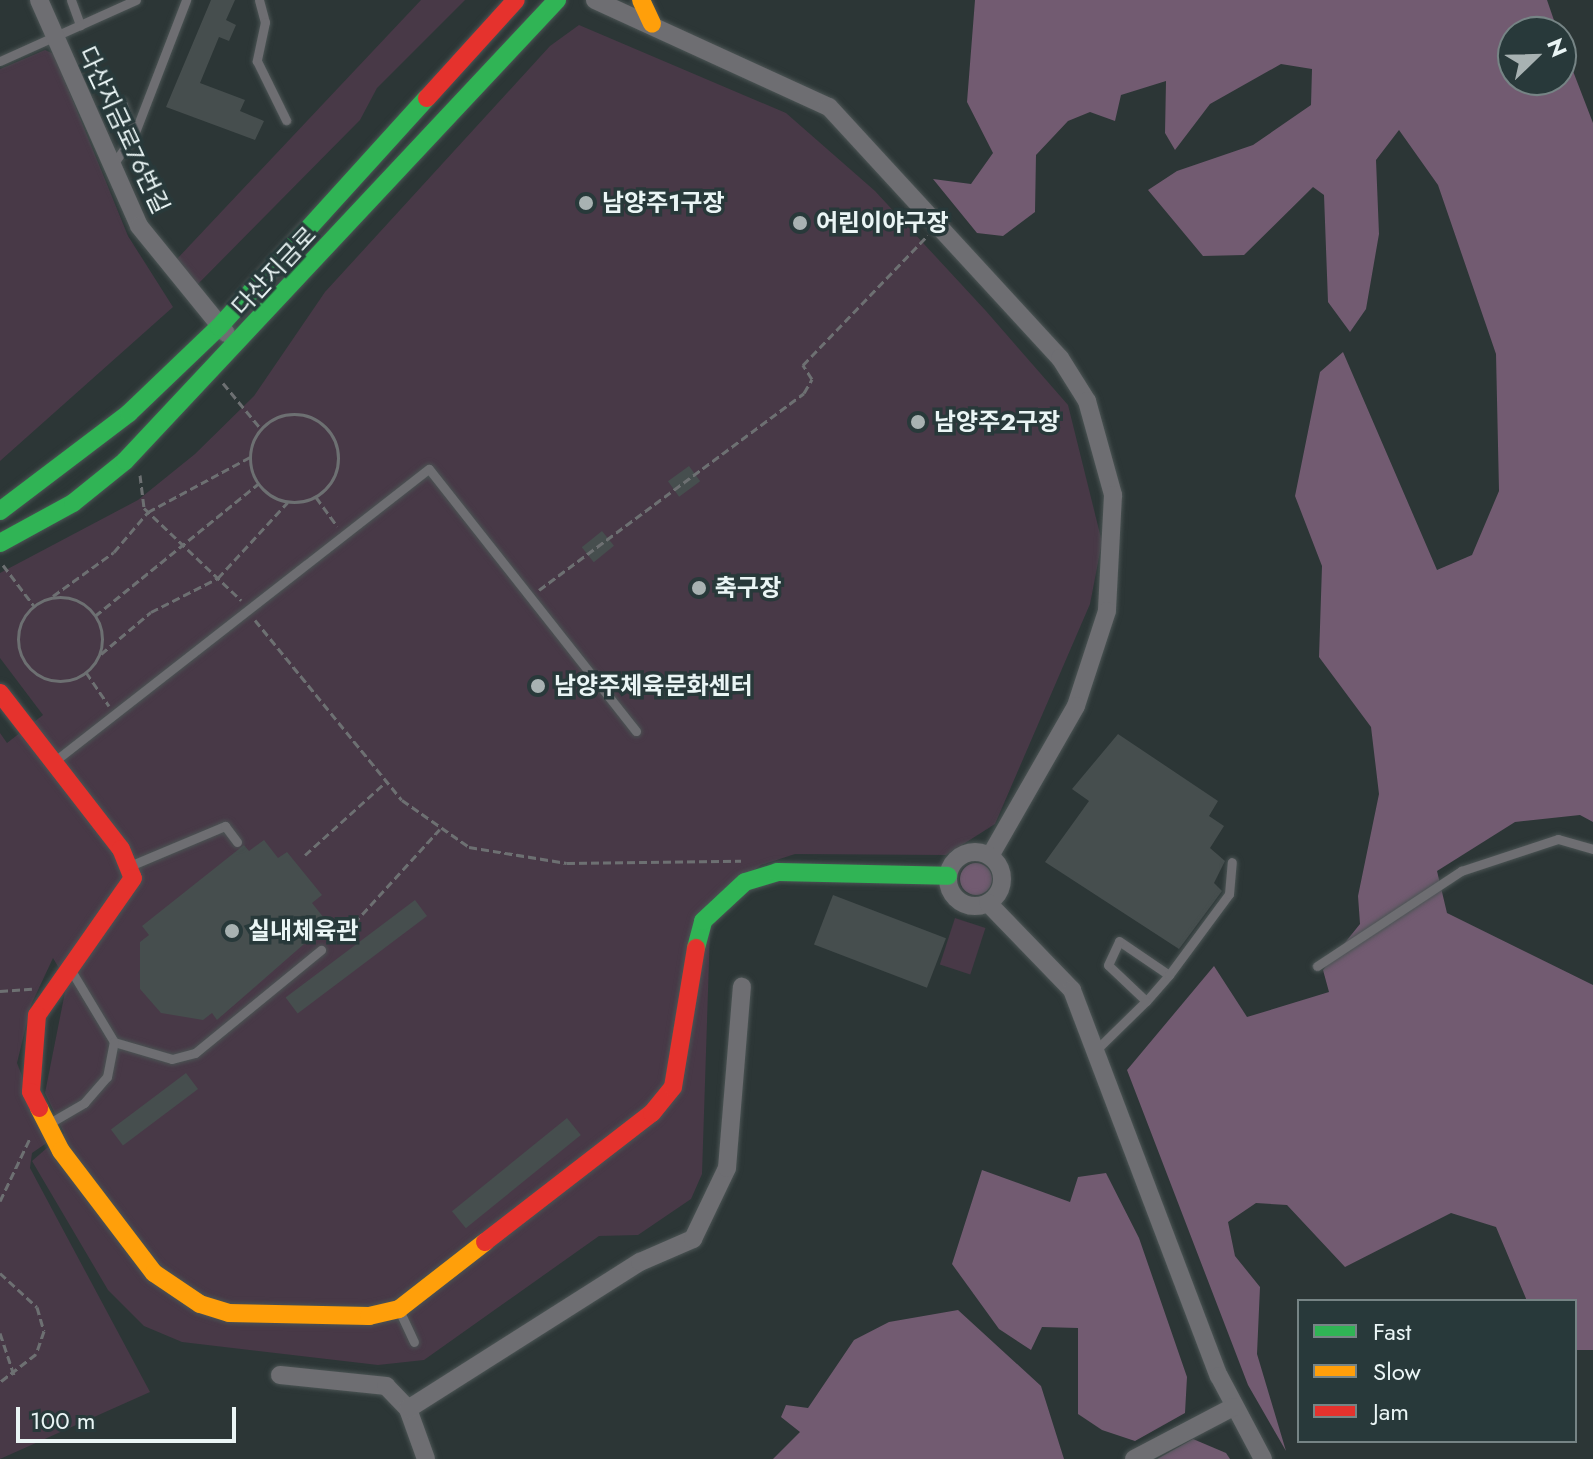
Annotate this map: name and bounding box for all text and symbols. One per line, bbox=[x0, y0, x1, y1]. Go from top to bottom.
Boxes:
north arrow bbox=[1497, 16, 1577, 96]
text: N bbox=[1539, 33, 1575, 62]
street label: 다산지금로76번길 bbox=[73, 42, 175, 218]
place label: 남양주1구장 bbox=[602, 189, 725, 217]
marker: 남양주1구장 bbox=[577, 194, 595, 212]
place label: 어린이야구장 bbox=[816, 209, 948, 237]
marker: 어린이야구장 bbox=[791, 214, 809, 232]
street label: 다산지금로 bbox=[226, 221, 322, 321]
place label: 남양주2구장 bbox=[934, 408, 1060, 436]
marker: 남양주2구장 bbox=[909, 413, 927, 431]
place label: 축구장 bbox=[715, 574, 781, 602]
marker: 축구장 bbox=[690, 579, 708, 597]
place label: 남양주체육문화센터 bbox=[554, 672, 753, 700]
marker: 남양주체육문화센터 bbox=[529, 677, 547, 695]
place label: 실내체육관 bbox=[248, 917, 358, 945]
marker: 실내체육관 bbox=[223, 922, 241, 940]
legend bbox=[1297, 1299, 1577, 1443]
text: Fast bbox=[1373, 1314, 1411, 1349]
text: Slow bbox=[1373, 1354, 1421, 1389]
scale bar bbox=[20, 1391, 240, 1441]
text: Jam bbox=[1373, 1394, 1409, 1429]
text: 100 m bbox=[30, 1403, 96, 1438]

